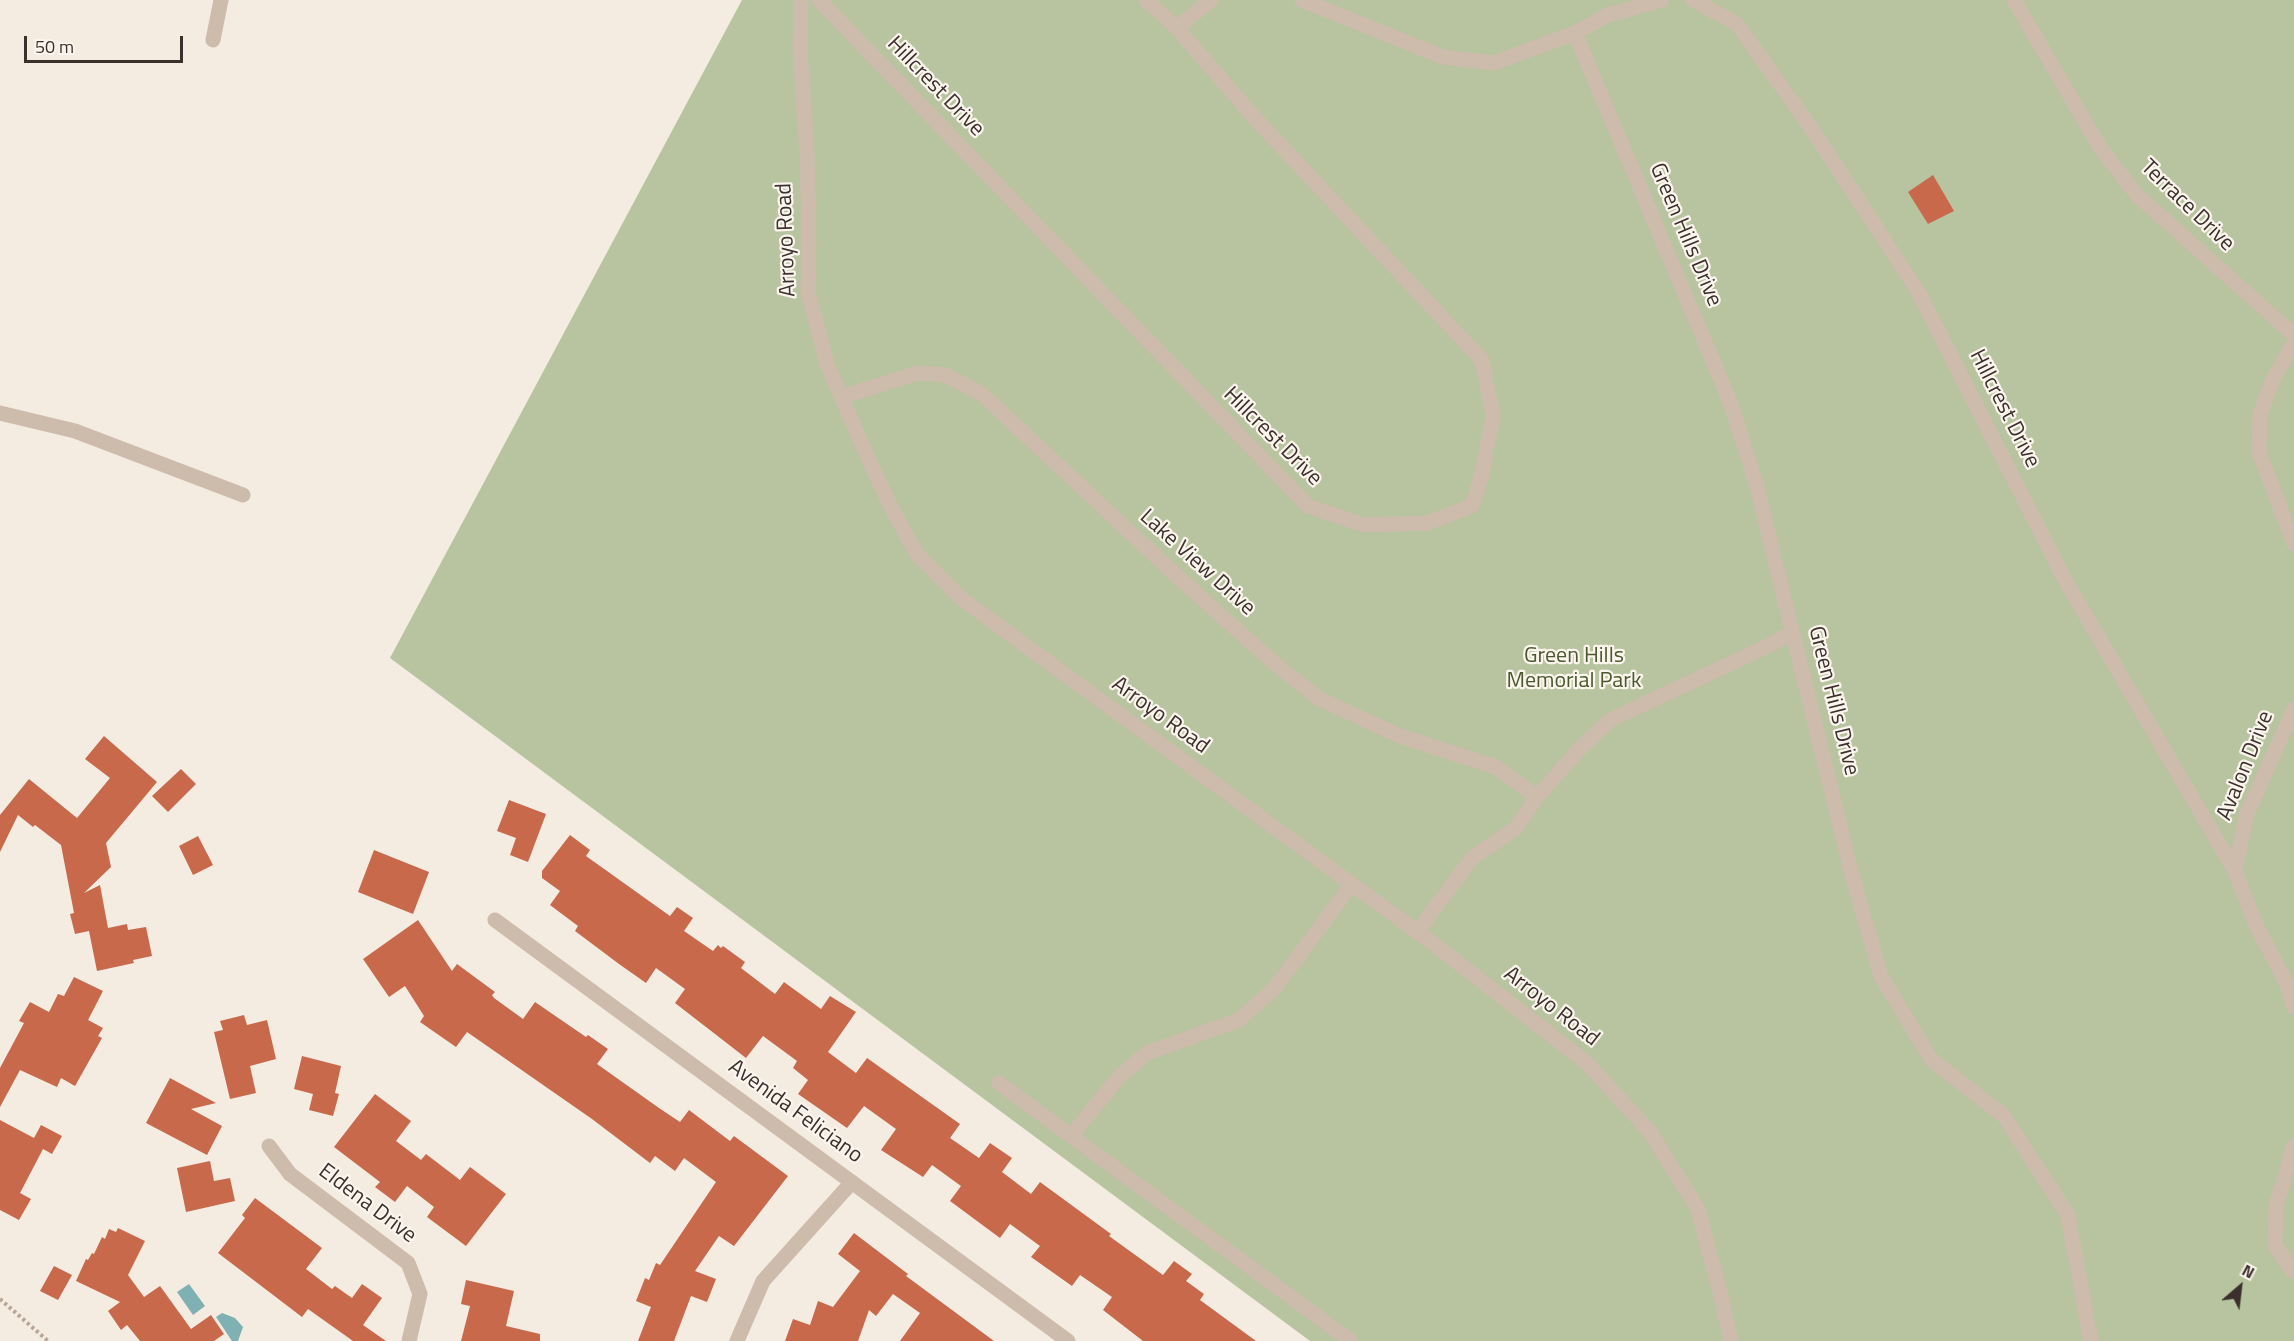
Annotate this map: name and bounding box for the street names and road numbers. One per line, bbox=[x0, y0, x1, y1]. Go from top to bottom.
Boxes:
street label: Hillcrest Drive bbox=[881, 31, 989, 143]
street label: Terrace Drive bbox=[2135, 155, 2239, 257]
street label: Green Hills Drive bbox=[1643, 160, 1727, 310]
street label: Arroyo Road bbox=[772, 183, 802, 297]
street label: Hillcrest Drive bbox=[1963, 346, 2045, 472]
street label: Hillcrest Drive bbox=[1217, 382, 1327, 492]
street label: Lake View Drive bbox=[1134, 504, 1260, 622]
street label: Green Hills Drive bbox=[1802, 624, 1864, 778]
street label: Arroyo Road bbox=[1106, 672, 1214, 760]
street label: Avalon Drive bbox=[2212, 707, 2280, 825]
street label: Arroyo Road bbox=[1498, 961, 1604, 1053]
street label: Avenida Feliciano bbox=[723, 1054, 867, 1170]
street label: Eldena Drive bbox=[313, 1159, 421, 1249]

